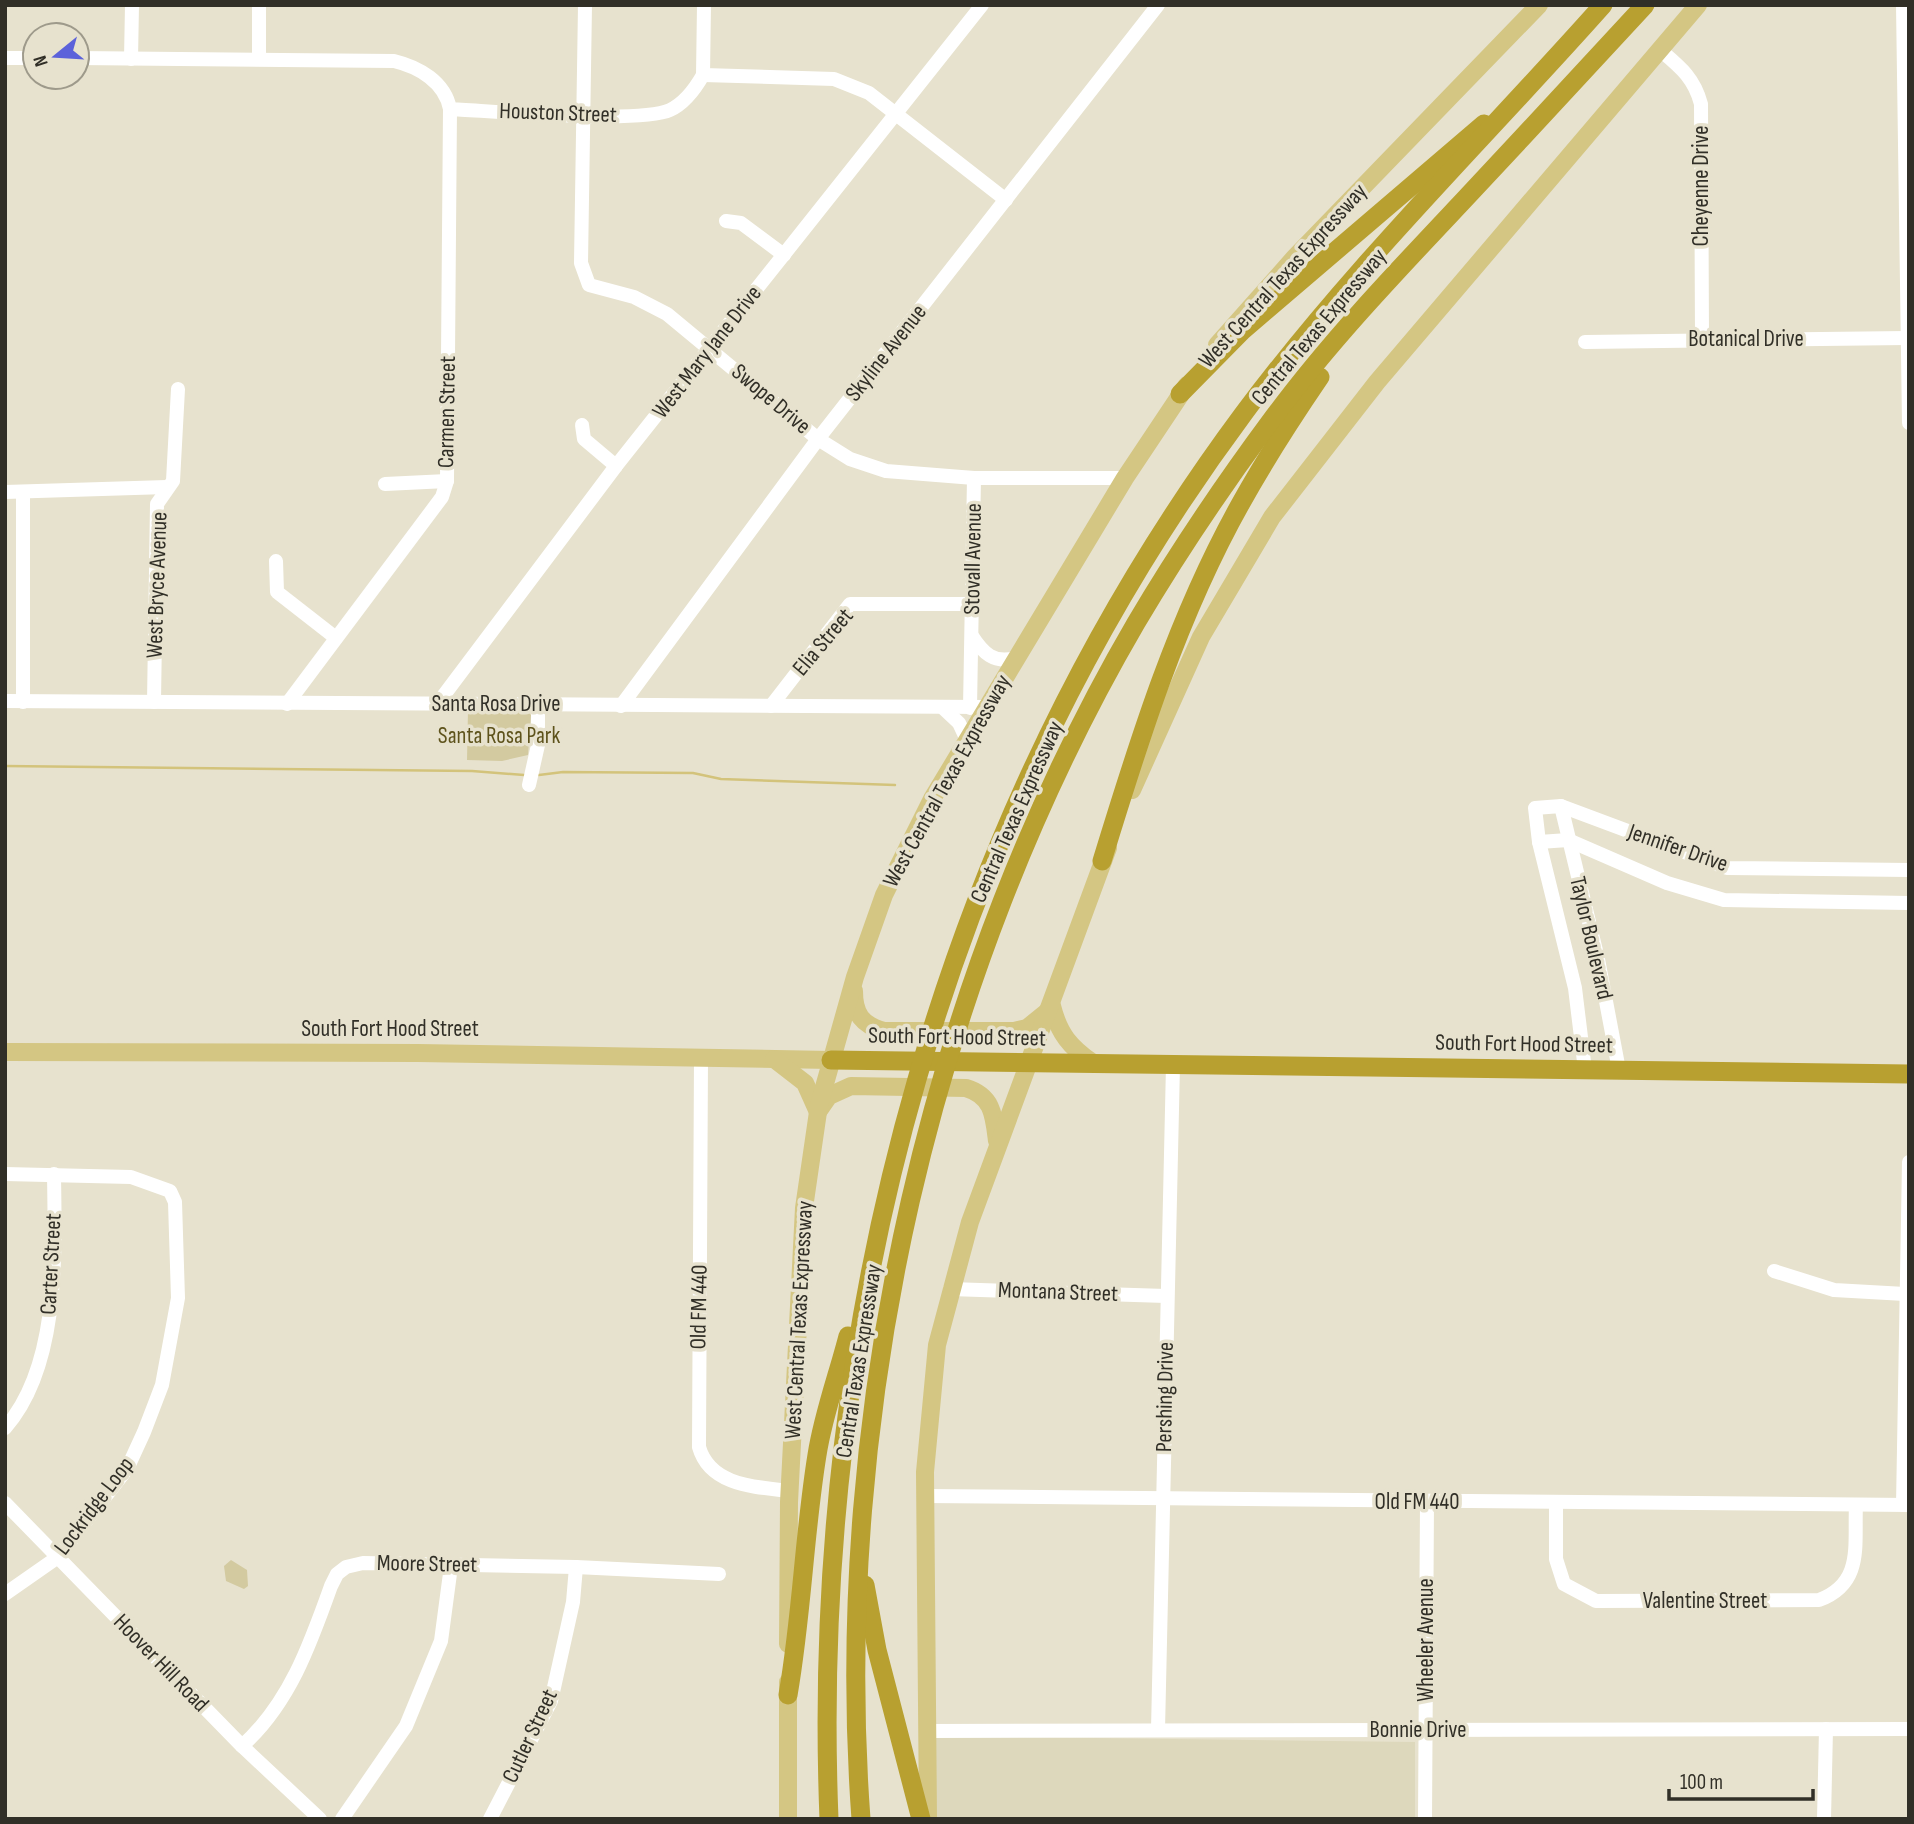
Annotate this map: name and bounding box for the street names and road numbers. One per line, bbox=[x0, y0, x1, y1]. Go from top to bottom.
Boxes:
street label: Houston Street bbox=[499, 97, 617, 129]
street label: Cheyenne Drive bbox=[1687, 126, 1715, 246]
street label: West Central Texas Expressway bbox=[1193, 178, 1373, 374]
street label: Central Texas Expressway bbox=[1245, 243, 1393, 411]
street label: West Mary Jane Drive bbox=[646, 280, 768, 424]
street label: Skyline Avenue bbox=[839, 299, 933, 407]
street label: Botanical Drive bbox=[1688, 325, 1804, 353]
street label: Carmen Street bbox=[432, 356, 462, 468]
street label: Swope Drive bbox=[726, 358, 816, 440]
street label: Stovall Avenue bbox=[958, 503, 988, 615]
street label: West Bryce Avenue bbox=[140, 511, 174, 659]
street label: Elia Street bbox=[787, 603, 859, 681]
street label: West Central Texas Expressway bbox=[877, 670, 1017, 892]
street label: Santa Rosa Drive bbox=[432, 690, 560, 718]
street label: Central Texas Expressway bbox=[965, 717, 1069, 907]
street label: Jennifer Drive bbox=[1623, 818, 1732, 878]
street label: Taylor Boulevard bbox=[1563, 874, 1619, 1002]
street label: South Fort Hood Street bbox=[301, 1015, 479, 1043]
street label: South Fort Hood Street bbox=[868, 1021, 1046, 1053]
street label: South Fort Hood Street bbox=[1435, 1028, 1613, 1060]
street label: West Central Texas Expressway bbox=[779, 1200, 819, 1440]
street label: Carter Street bbox=[34, 1213, 68, 1315]
street label: Central Texas Expressway bbox=[830, 1262, 888, 1460]
street label: Old FM 440 bbox=[684, 1264, 714, 1350]
street label: Montana Street bbox=[998, 1276, 1118, 1308]
street label: Pershing Drive bbox=[1150, 1342, 1180, 1452]
street label: Lockridge Loop bbox=[48, 1452, 140, 1560]
street label: Old FM 440 bbox=[1375, 1488, 1459, 1516]
street label: Moore Street bbox=[377, 1549, 477, 1579]
street label: Wheeler Avenue bbox=[1412, 1578, 1440, 1702]
street label: Valentine Street bbox=[1643, 1587, 1767, 1615]
street label: Hoover Hill Road bbox=[107, 1608, 215, 1718]
street label: Cutler Street bbox=[496, 1685, 564, 1787]
street label: Bonnie Drive bbox=[1370, 1716, 1466, 1744]

